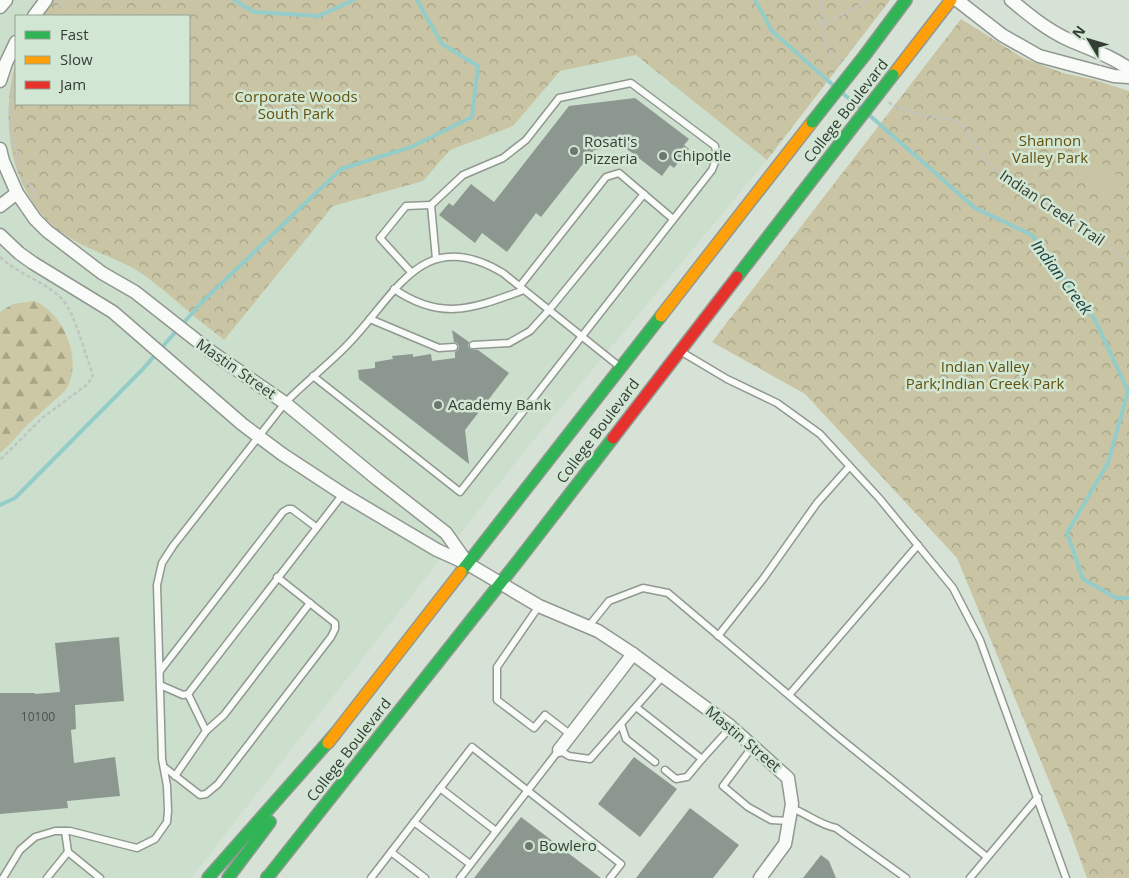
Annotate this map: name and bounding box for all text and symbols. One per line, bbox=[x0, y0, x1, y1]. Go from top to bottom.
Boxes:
legend bbox=[15, 15, 190, 105]
north arrow bbox=[1064, 15, 1114, 65]
text: N bbox=[1067, 21, 1089, 42]
text: Fast bbox=[60, 24, 89, 44]
text: Slow bbox=[60, 49, 93, 69]
street label: College Boulevard bbox=[798, 55, 892, 166]
text: Jam bbox=[58, 74, 86, 94]
park label: Corporate Woods South Park bbox=[234, 86, 358, 123]
park label: Shannon Valley Park bbox=[1012, 130, 1088, 167]
place label: Rosati's Pizzeria bbox=[584, 131, 638, 168]
marker: Rosati's Pizzeria bbox=[568, 145, 580, 157]
place label: Chipotle bbox=[673, 145, 731, 165]
marker: Chipotle bbox=[657, 150, 669, 162]
street label: Indian Creek Trail bbox=[996, 165, 1109, 250]
water label: Indian Creek bbox=[1027, 235, 1098, 320]
street label: Mastin Street bbox=[193, 333, 280, 403]
park label: Indian Valley Park;Indian Creek Park bbox=[906, 356, 1064, 393]
street label: College Boulevard bbox=[551, 374, 643, 487]
place label: Academy Bank bbox=[448, 394, 551, 414]
marker: Academy Bank bbox=[432, 399, 444, 411]
street label: College Boulevard bbox=[301, 694, 395, 805]
street label: Mastin Street bbox=[702, 701, 786, 776]
house number: 10100 bbox=[21, 708, 55, 725]
place label: Bowlero bbox=[539, 835, 597, 855]
marker: Bowlero bbox=[523, 840, 535, 852]

